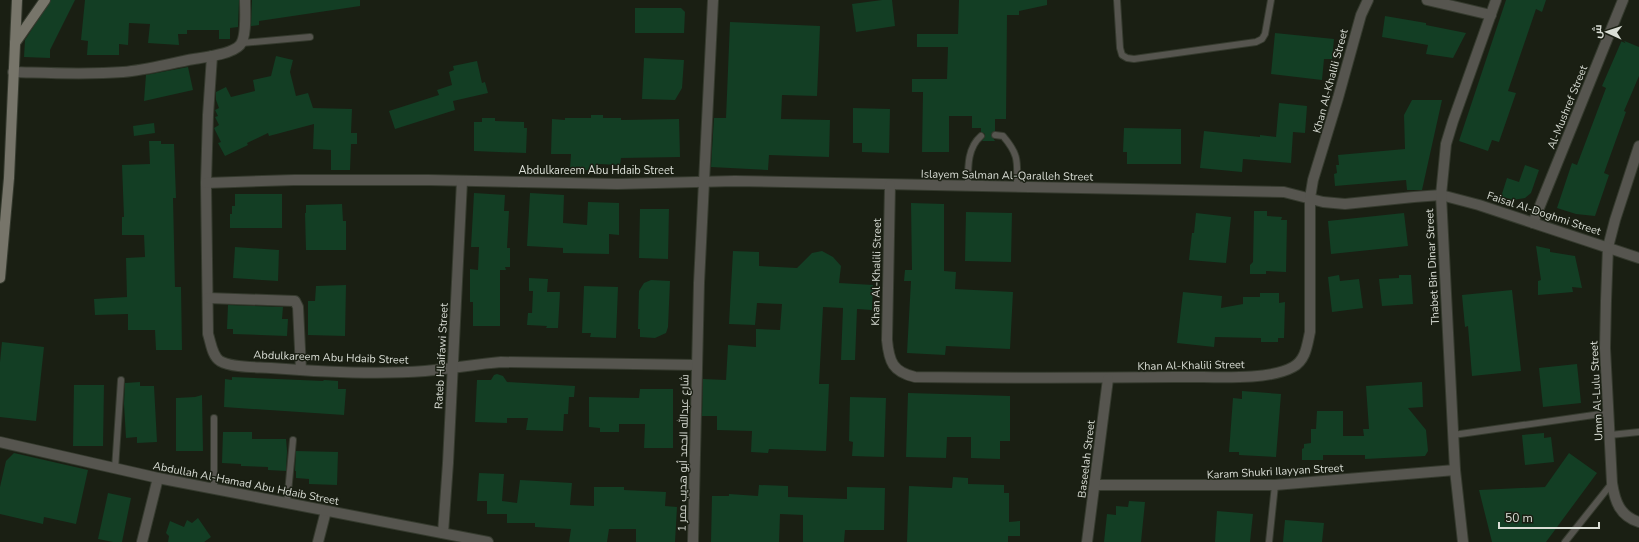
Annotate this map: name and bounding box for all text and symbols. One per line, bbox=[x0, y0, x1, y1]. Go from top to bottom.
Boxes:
north arrow bbox=[1587, 12, 1627, 52]
text: ش bbox=[1590, 24, 1605, 39]
street label: Khan Al-Khalili Street bbox=[1309, 27, 1352, 135]
street label: Al-Mushref Street bbox=[1544, 63, 1591, 151]
street label: Abdulkareem Abu Hdaib Street bbox=[518, 163, 674, 178]
street label: Islayem Salman Al-Qaralleh Street bbox=[921, 166, 1093, 185]
street label: Faisal Al-Doghmi Street bbox=[1485, 188, 1603, 239]
street label: Thabet Bin Dinar Street bbox=[1422, 208, 1443, 325]
street label: Khan Al-Khalili Street bbox=[868, 218, 885, 326]
street label: Rateb Hlaifawi Street bbox=[431, 303, 452, 409]
street label: Umm Al-Lulu Street bbox=[1586, 341, 1607, 441]
street label: Abdulkareem Abu Hdaib Street bbox=[253, 347, 409, 368]
street label: Khan Al-Khalili Street bbox=[1137, 357, 1245, 374]
street label: شارع عبدالله الحمد أبو هديب ممر 1 bbox=[674, 374, 692, 532]
street label: Baseelah Street bbox=[1074, 419, 1099, 499]
street label: Abdullah Al-Hamad Abu Hdaib Street bbox=[152, 458, 340, 509]
street label: Karam Shukri Ilayyan Street bbox=[1206, 460, 1344, 483]
scale bar bbox=[1499, 504, 1599, 530]
text: 50 m bbox=[1505, 510, 1533, 526]

